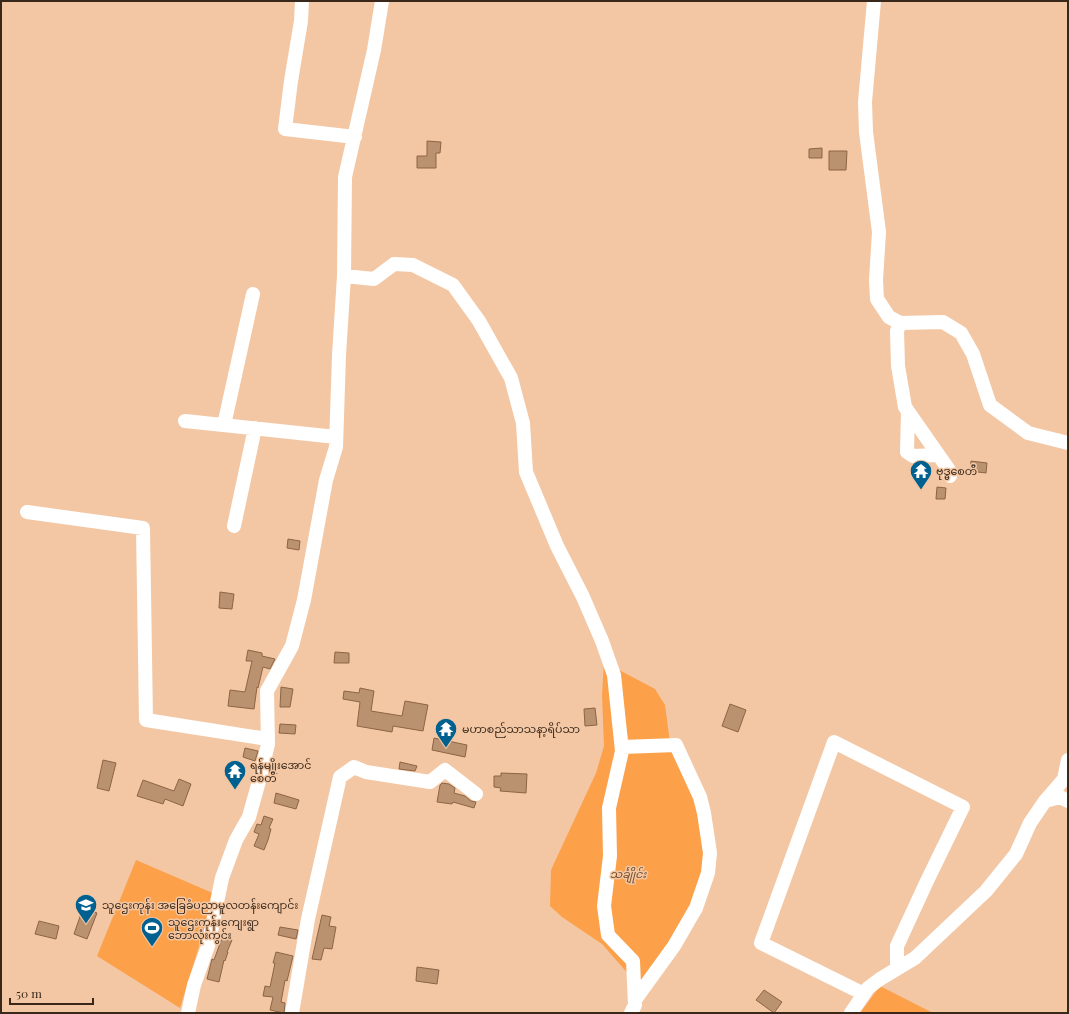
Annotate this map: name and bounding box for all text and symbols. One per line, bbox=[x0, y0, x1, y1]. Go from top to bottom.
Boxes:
temple icon: ဗုဒ္ဓစေတီ bbox=[908, 458, 934, 491]
place label: ဗုဒ္ဓစေတီ bbox=[936, 463, 977, 480]
temple icon: မဟာစည်သာသနာ့ရိပ်သာ bbox=[433, 716, 459, 749]
place label: မဟာစည်သာသနာ့ရိပ်သာ bbox=[462, 721, 580, 738]
place label: ရန်မျိုးအောင် စေတီ bbox=[250, 757, 312, 785]
temple icon: ရန်မျိုးအောင် စေတီ bbox=[222, 758, 248, 791]
park label: သင်္ချိုင်း bbox=[610, 866, 647, 884]
school or university icon: သူဌေးကုန်း အခြေခံပညာမူလတန်းကျောင်း bbox=[73, 892, 99, 925]
place label: သူဌေးကုန်း အခြေခံပညာမူလတန်းကျောင်း bbox=[102, 897, 298, 914]
place label: သူဌေးကုန်းကျေးရွာ ဘောလုံးကွင်း bbox=[168, 914, 259, 944]
sports icon: သူဌေးကုန်းကျေးရွာ ဘောလုံးကွင်း bbox=[139, 915, 165, 948]
scale bar bbox=[10, 980, 93, 1006]
text: 50 m bbox=[16, 985, 42, 1001]

